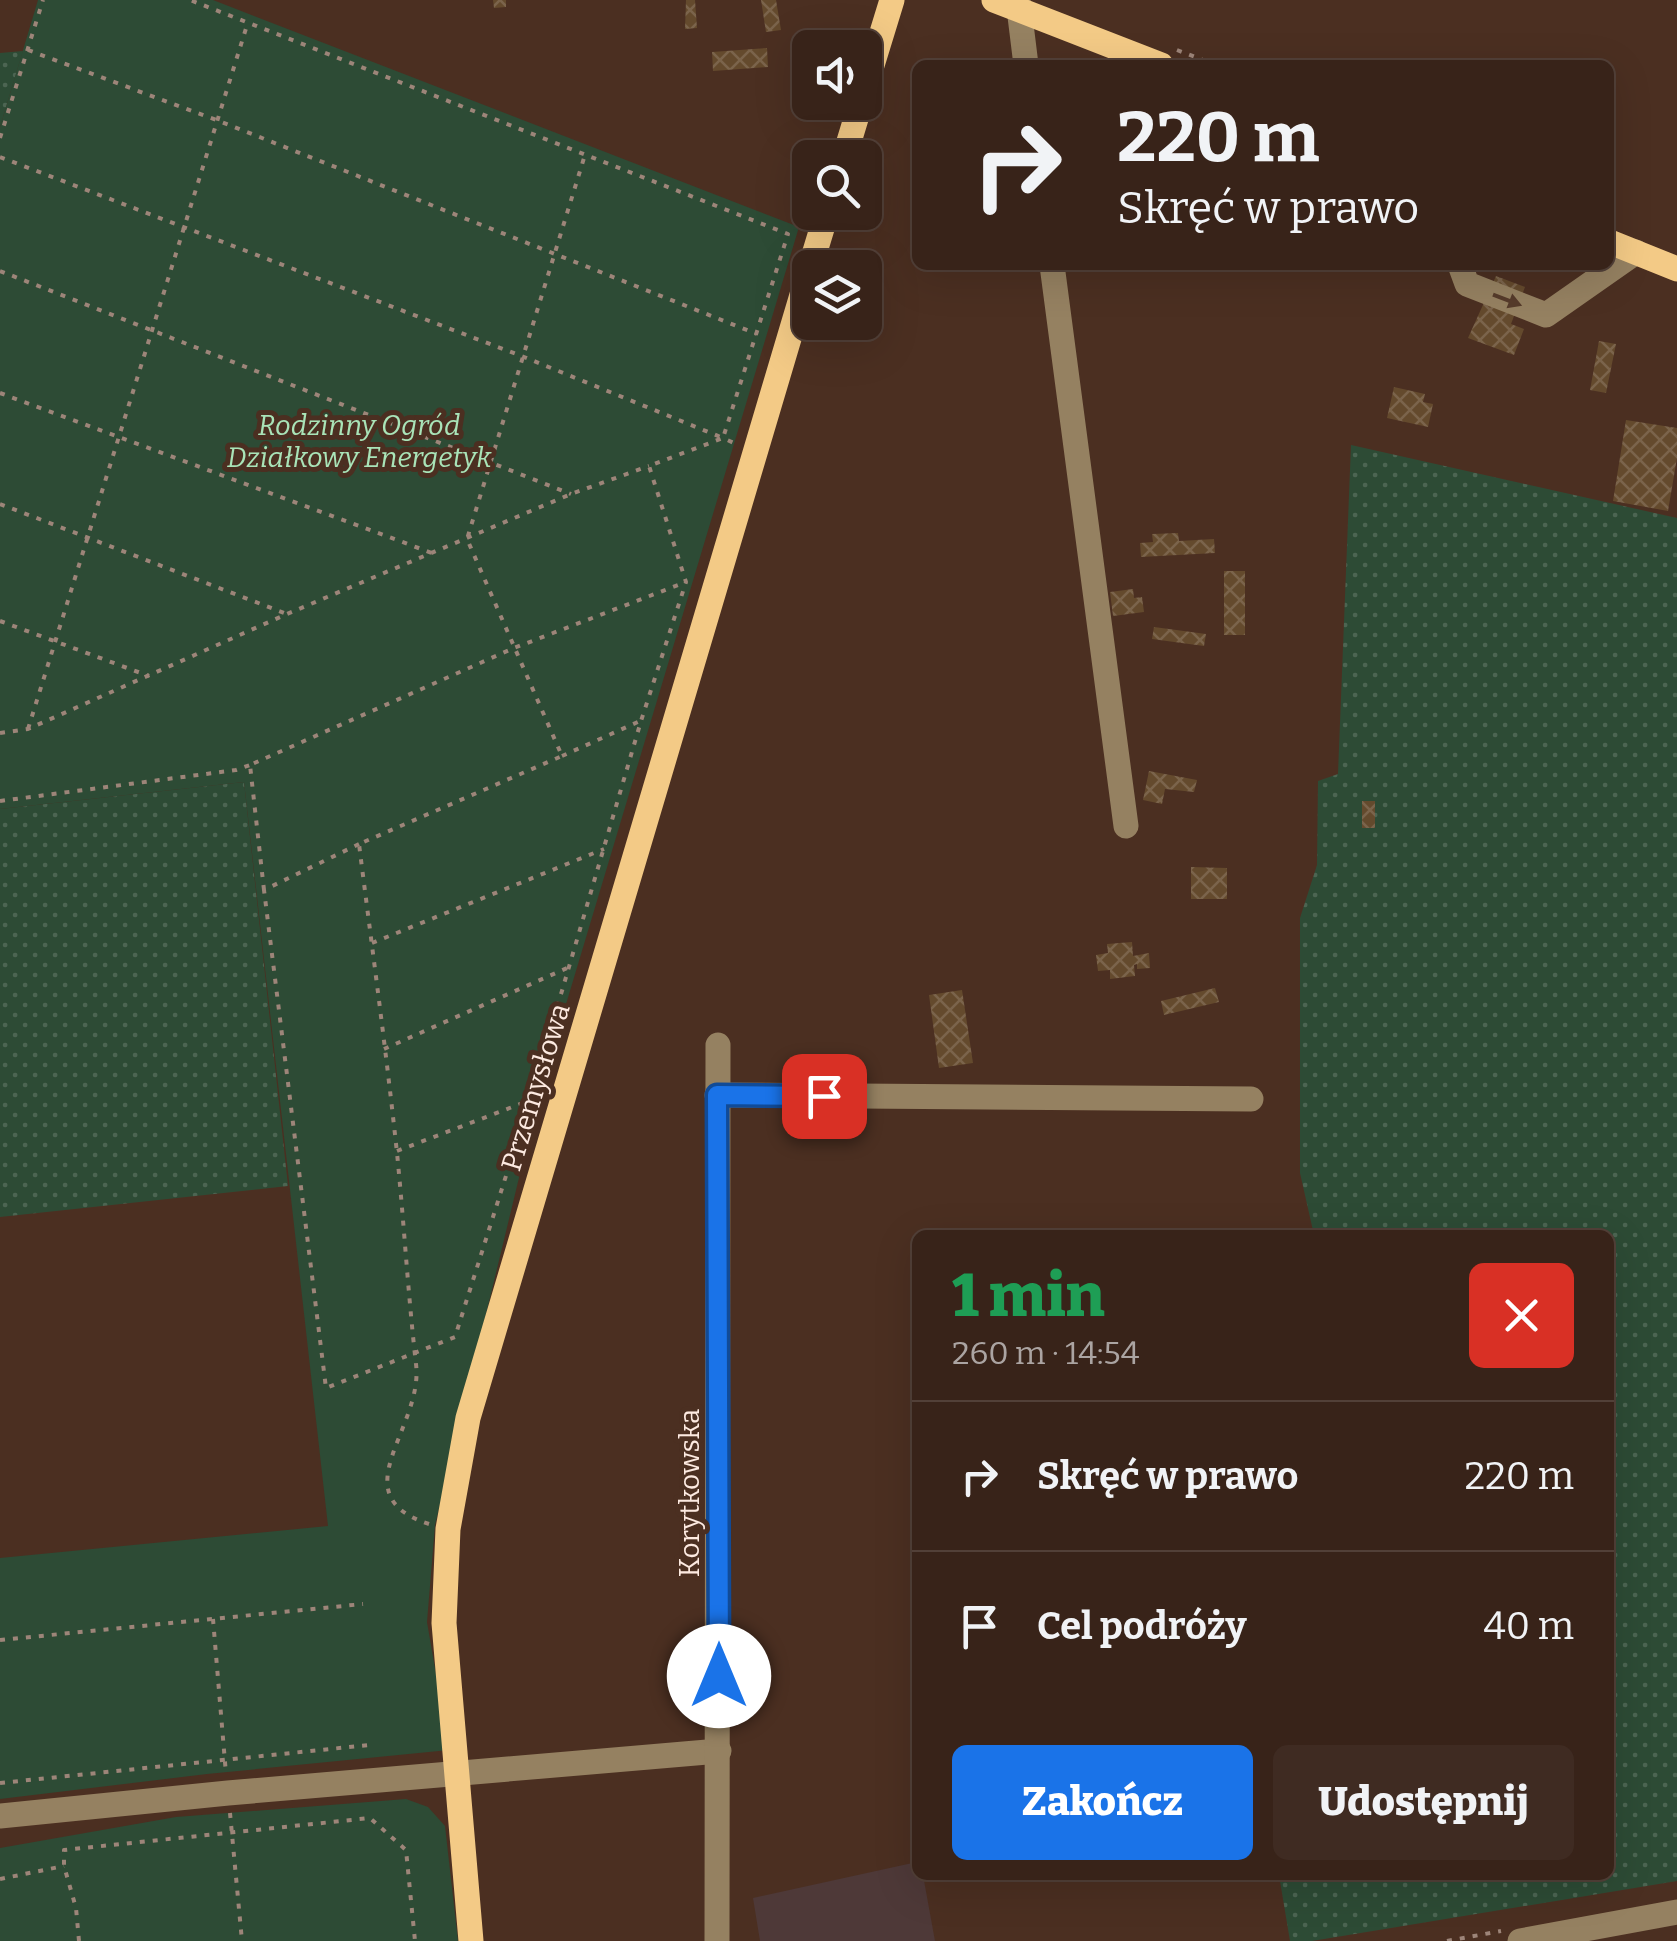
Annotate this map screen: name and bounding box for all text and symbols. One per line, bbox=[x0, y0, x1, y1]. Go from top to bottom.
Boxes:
map controls bbox=[792, 30, 882, 340]
button: sound bbox=[792, 30, 882, 120]
text: 220 m bbox=[1117, 96, 1320, 180]
icon: right bbox=[952, 100, 1082, 230]
button: search bbox=[792, 140, 882, 230]
text: Skręć w prawo bbox=[1117, 181, 1419, 235]
button: layers bbox=[792, 250, 882, 340]
one-way arrow bbox=[1492, 292, 1522, 308]
park label: Rodzinny Ogród Działkowy Energetyk bbox=[227, 409, 492, 474]
street label: Przemysłowa bbox=[494, 1000, 577, 1175]
pin bbox=[782, 1054, 867, 1139]
icon: arrive bbox=[797, 1069, 852, 1124]
text: 1 min bbox=[952, 1260, 1105, 1332]
button: close bbox=[1469, 1263, 1574, 1368]
text: 260 m · 14:54 bbox=[952, 1334, 1139, 1372]
street label: Korytkowska bbox=[673, 1409, 706, 1577]
icon: right bbox=[952, 1449, 1007, 1504]
text: Skręć w prawo bbox=[1037, 1453, 1298, 1499]
text: 220 m bbox=[1464, 1453, 1574, 1499]
icon: arrive bbox=[952, 1599, 1007, 1654]
text: Cel podróży bbox=[1037, 1603, 1247, 1649]
text: 40 m bbox=[1484, 1603, 1574, 1649]
position arrow bbox=[667, 1624, 771, 1728]
button: Zakończ bbox=[952, 1745, 1253, 1860]
button: Udostępnij bbox=[1273, 1745, 1574, 1860]

